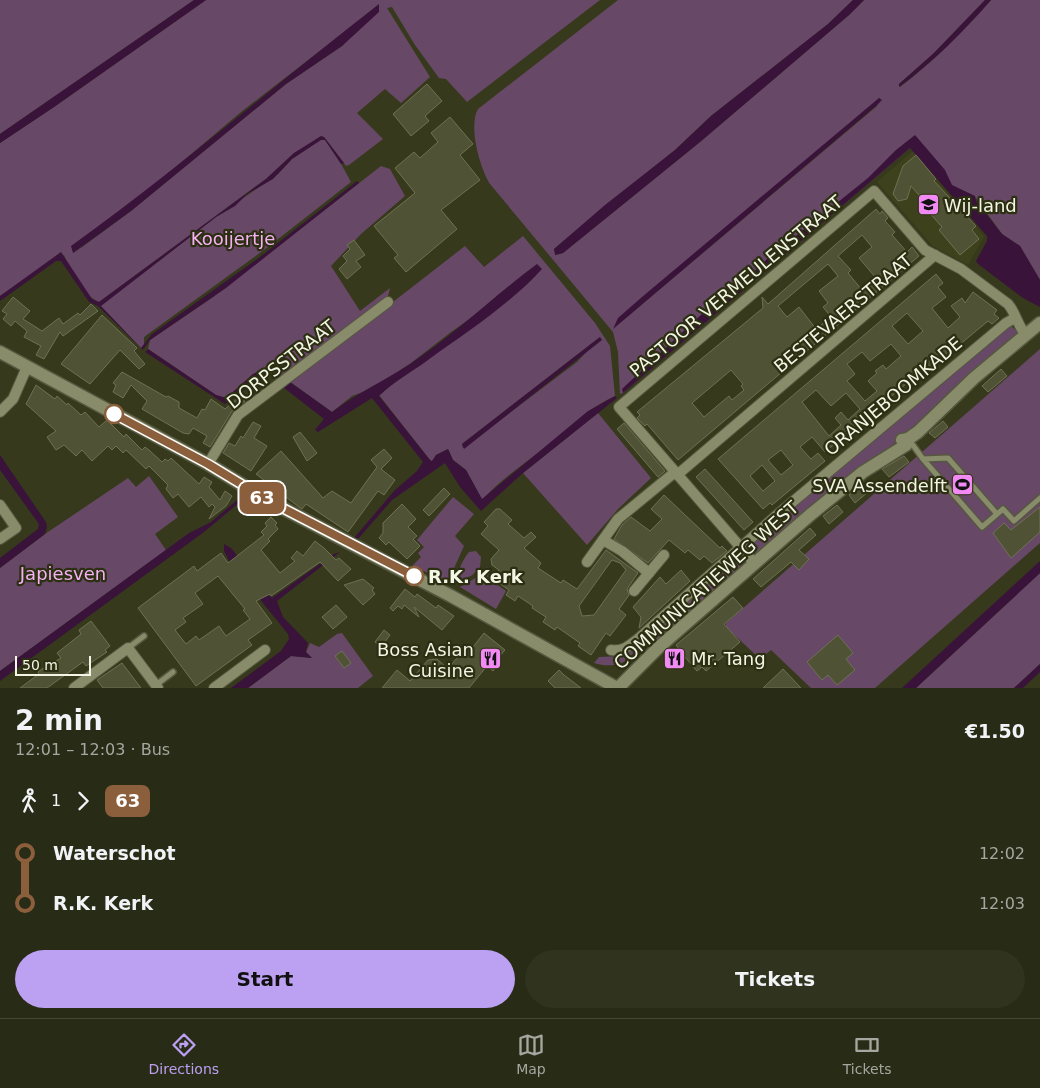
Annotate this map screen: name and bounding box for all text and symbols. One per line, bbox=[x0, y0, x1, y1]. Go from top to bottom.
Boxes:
street label: PASTOOR VERMEULENSTRAAT bbox=[625, 190, 847, 381]
school or university icon: Wij-land bbox=[916, 193, 940, 217]
place label: Wij-land bbox=[944, 195, 1017, 216]
park label: Kooijertje bbox=[191, 228, 275, 249]
street label: BESTEVAERSTRAAT bbox=[770, 248, 917, 377]
street label: DORPSSTRAAT bbox=[223, 315, 340, 413]
street label: ORANJEBOOMKADE bbox=[820, 332, 966, 460]
unlabelled marker bbox=[104, 404, 124, 424]
sports icon: SVA Assendelft bbox=[951, 473, 975, 497]
place label: SVA Assendelft bbox=[812, 475, 947, 496]
line badge: 63 bbox=[240, 482, 284, 514]
text: 63 bbox=[249, 487, 275, 508]
street label: COMMUNICATIEWEG WEST bbox=[609, 496, 803, 674]
park label: Japiesven bbox=[19, 563, 106, 584]
marker: R.K. Kerk bbox=[404, 566, 424, 586]
place label: R.K. Kerk bbox=[428, 566, 524, 587]
place label: Boss Asian Cuisine bbox=[377, 639, 474, 681]
restaurant icon: Mr. Tang bbox=[663, 646, 687, 670]
restaurant icon: Boss Asian Cuisine bbox=[478, 647, 502, 671]
place label: Mr. Tang bbox=[691, 648, 766, 669]
scale bar bbox=[15, 653, 91, 676]
text: 50 m bbox=[22, 657, 58, 673]
text: 2 min bbox=[15, 704, 103, 737]
text: €1.50 bbox=[965, 720, 1025, 742]
text: 12:01 – 12:03 · Bus bbox=[15, 740, 170, 759]
icon: walk bbox=[15, 787, 43, 815]
icon: forward bbox=[69, 787, 97, 815]
text: 63 bbox=[115, 790, 140, 811]
text: 1 bbox=[51, 791, 61, 810]
text: Waterschot bbox=[53, 842, 176, 864]
text: 12:02 bbox=[979, 844, 1025, 863]
text: R.K. Kerk bbox=[53, 892, 153, 914]
text: 12:03 bbox=[979, 894, 1025, 913]
button: Start bbox=[15, 950, 515, 1008]
button: Tickets bbox=[525, 950, 1025, 1008]
tab: Directions bbox=[149, 1031, 219, 1077]
tab: Map bbox=[516, 1031, 546, 1077]
tab: Tickets bbox=[843, 1031, 891, 1077]

